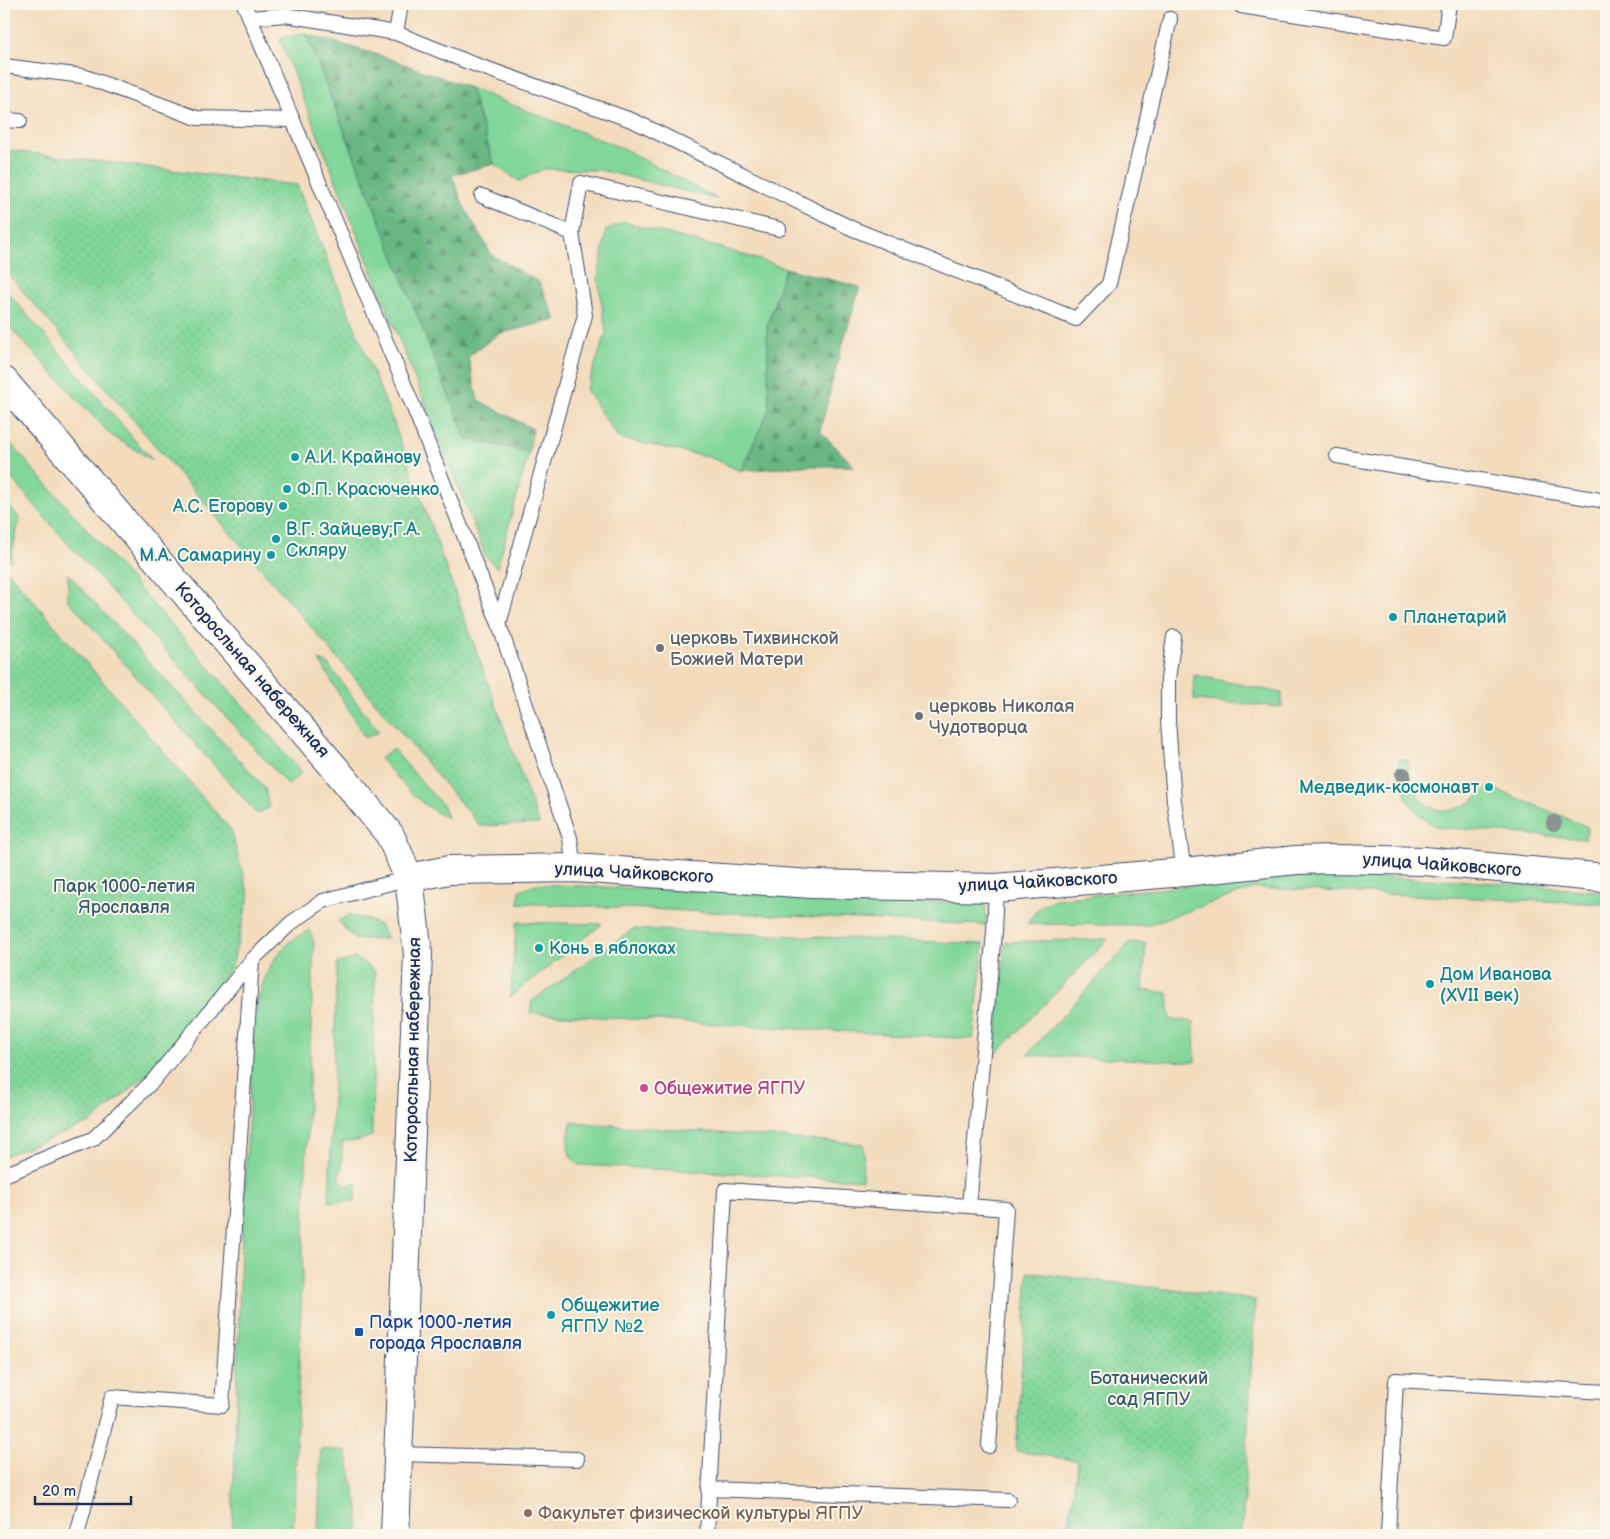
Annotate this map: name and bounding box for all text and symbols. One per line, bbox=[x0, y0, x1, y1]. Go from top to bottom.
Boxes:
place label: А.И. Крайнову bbox=[304, 447, 422, 468]
marker: А.И. Крайнову bbox=[289, 451, 301, 463]
place label: Ф.П. Красюченко bbox=[297, 479, 439, 500]
marker: Ф.П. Красюченко bbox=[281, 483, 293, 495]
place label: А.С. Егорову bbox=[172, 496, 274, 517]
marker: А.С. Егорову bbox=[277, 500, 289, 512]
place label: В.Г. Зайцеву;Г.А. Скляру bbox=[286, 519, 421, 561]
marker: В.Г. Зайцеву;Г.А. Скляру bbox=[270, 533, 282, 545]
place label: М.А. Самарину bbox=[139, 545, 262, 566]
marker: М.А. Самарину bbox=[265, 549, 277, 561]
street label: Которосльная набережная bbox=[170, 578, 334, 762]
place label: Планетарий bbox=[1403, 607, 1507, 628]
marker: Планетарий bbox=[1387, 611, 1399, 623]
place label: церковь Тихвинской Божией Матери bbox=[670, 628, 839, 670]
marker: церковь Тихвинской Божией Матери bbox=[654, 642, 666, 654]
place label: церковь Николая Чудотворца bbox=[929, 696, 1074, 738]
marker: церковь Николая Чудотворца bbox=[913, 710, 925, 722]
place label: Медведик-космонавт bbox=[1299, 777, 1480, 798]
marker: Медведик-космонавт bbox=[1483, 781, 1495, 793]
street label: улица Чайковского bbox=[1362, 849, 1522, 881]
street label: улица Чайковского bbox=[554, 858, 714, 888]
street label: улица Чайковского bbox=[958, 867, 1118, 897]
park label: Парк 1000-летия Ярославля bbox=[53, 876, 195, 918]
street label: Которосльная набережная bbox=[401, 937, 425, 1163]
place label: Конь в яблоках bbox=[549, 938, 676, 959]
marker: Конь в яблоках bbox=[533, 942, 545, 954]
place label: Дом Иванова (XVII век) bbox=[1440, 964, 1552, 1006]
marker: Дом Иванова (XVII век) bbox=[1424, 978, 1436, 990]
place label: Общежитие ЯГПУ bbox=[654, 1078, 806, 1099]
marker: Общежитие ЯГПУ bbox=[638, 1082, 650, 1094]
place label: Общежитие ЯГПУ №2 bbox=[561, 1295, 660, 1337]
marker: Общежитие ЯГПУ №2 bbox=[545, 1309, 557, 1321]
place label: Парк 1000-летия города Ярославля bbox=[369, 1312, 522, 1354]
marker: Парк 1000-летия города Ярославля bbox=[353, 1326, 365, 1338]
park label: Ботанический сад ЯГПУ bbox=[1090, 1368, 1208, 1410]
scale bar bbox=[35, 1474, 131, 1506]
text: 20 m bbox=[42, 1482, 76, 1501]
place label: Факультет физической культуры ЯГПУ bbox=[538, 1503, 863, 1524]
marker: Факультет физической культуры ЯГПУ bbox=[522, 1507, 534, 1519]

